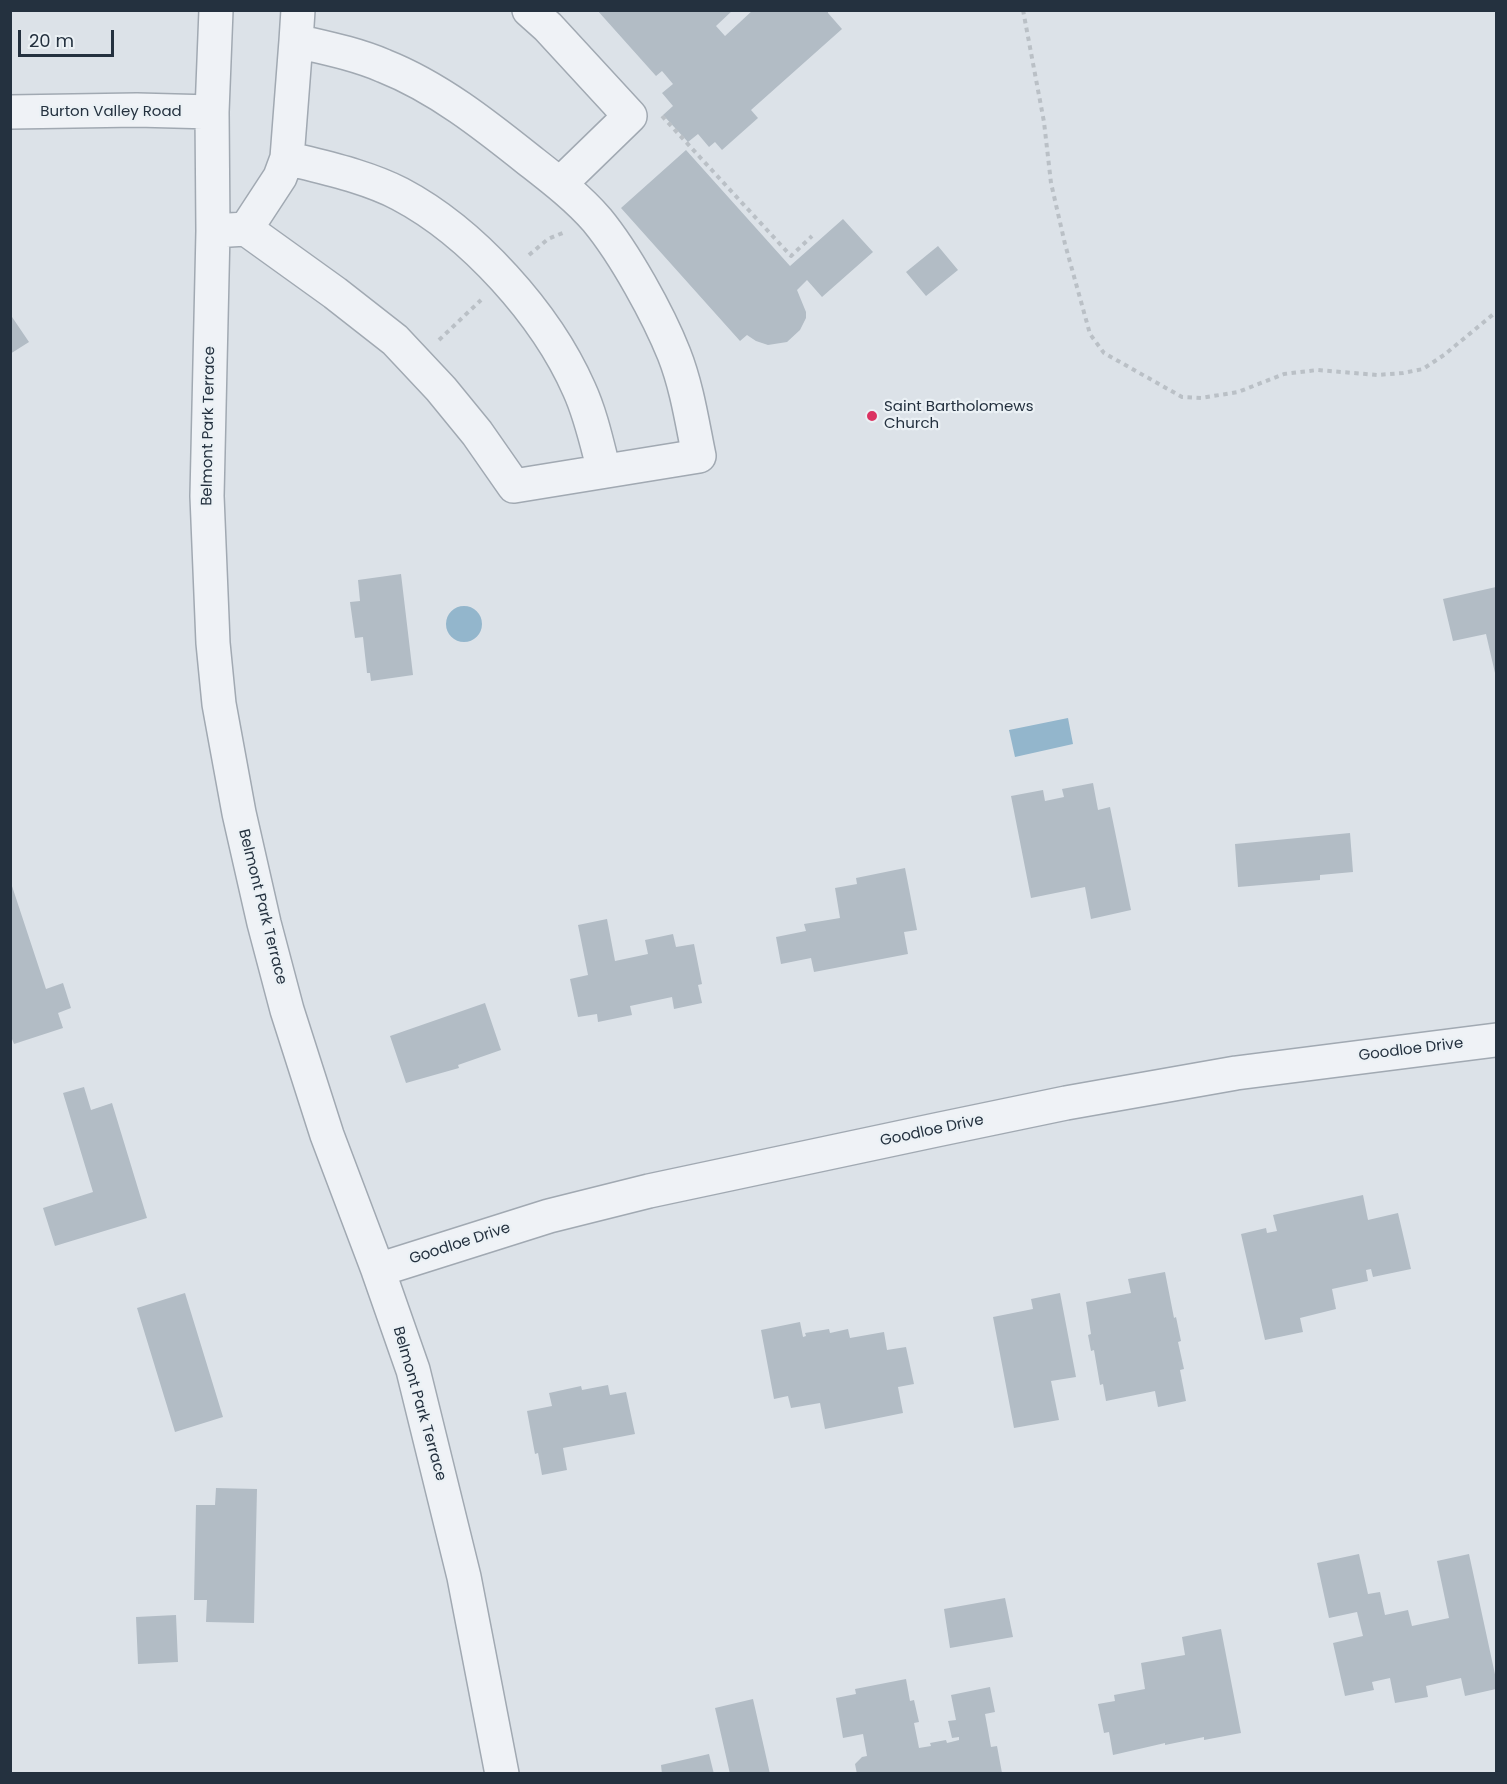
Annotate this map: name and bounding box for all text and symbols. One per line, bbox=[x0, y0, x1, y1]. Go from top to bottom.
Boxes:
scale bar bbox=[21, 18, 117, 56]
text: 20 m bbox=[29, 28, 74, 53]
street label: Burton Valley Road bbox=[40, 103, 182, 121]
street label: Belmont Park Terrace bbox=[199, 346, 219, 506]
place label: Saint Bartholomews Church bbox=[884, 398, 1033, 433]
marker: Saint Bartholomews Church bbox=[865, 409, 879, 423]
street label: Belmont Park Terrace bbox=[234, 827, 290, 987]
street label: Goodloe Drive bbox=[1358, 1035, 1464, 1065]
street label: Goodloe Drive bbox=[879, 1111, 985, 1151]
street label: Goodloe Drive bbox=[407, 1219, 513, 1269]
street label: Belmont Park Terrace bbox=[388, 1325, 450, 1483]

